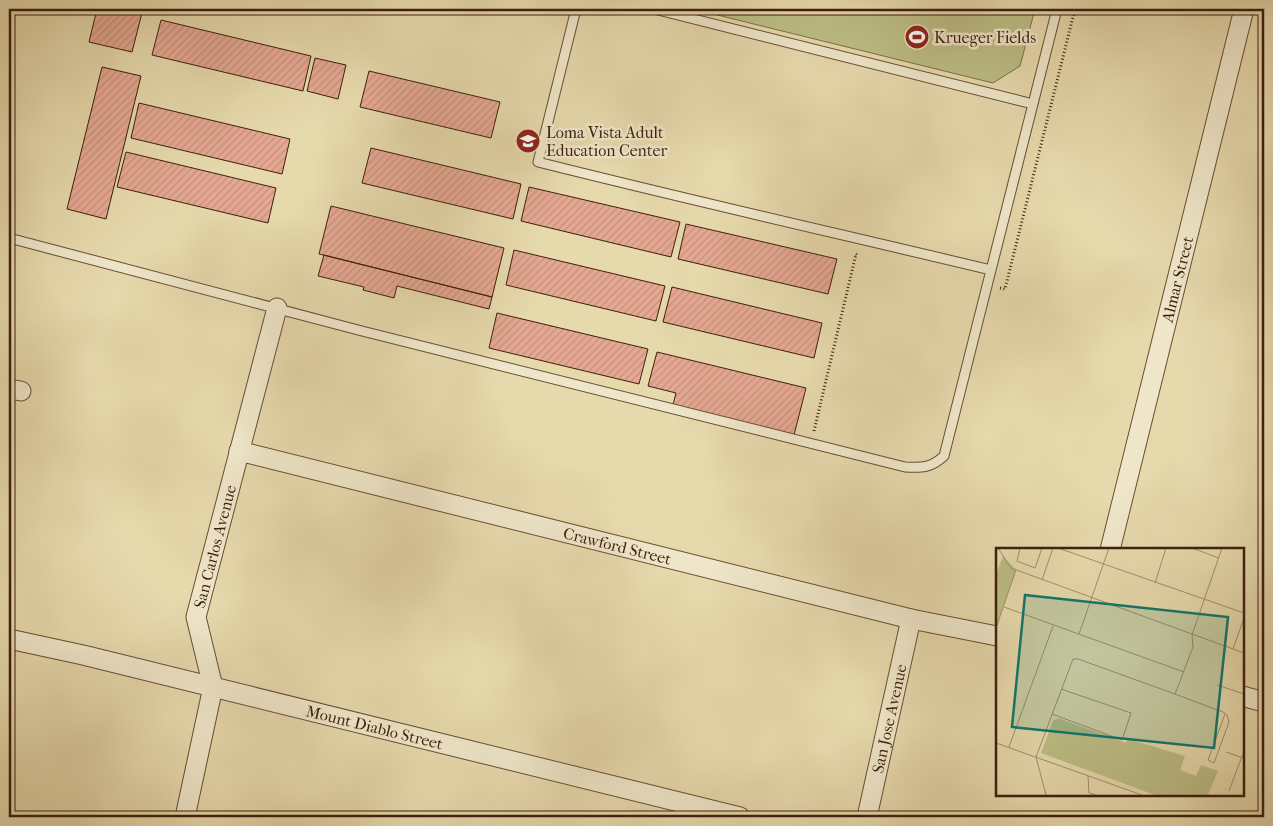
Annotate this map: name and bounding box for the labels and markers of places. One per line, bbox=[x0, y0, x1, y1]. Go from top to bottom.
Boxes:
sports icon: Krueger Fields bbox=[904, 24, 930, 50]
place label: Krueger Fields bbox=[934, 28, 1036, 47]
place label: Loma Vista Adult Education Center bbox=[546, 123, 667, 160]
school or university icon: Loma Vista Adult Education Center bbox=[515, 128, 541, 154]

